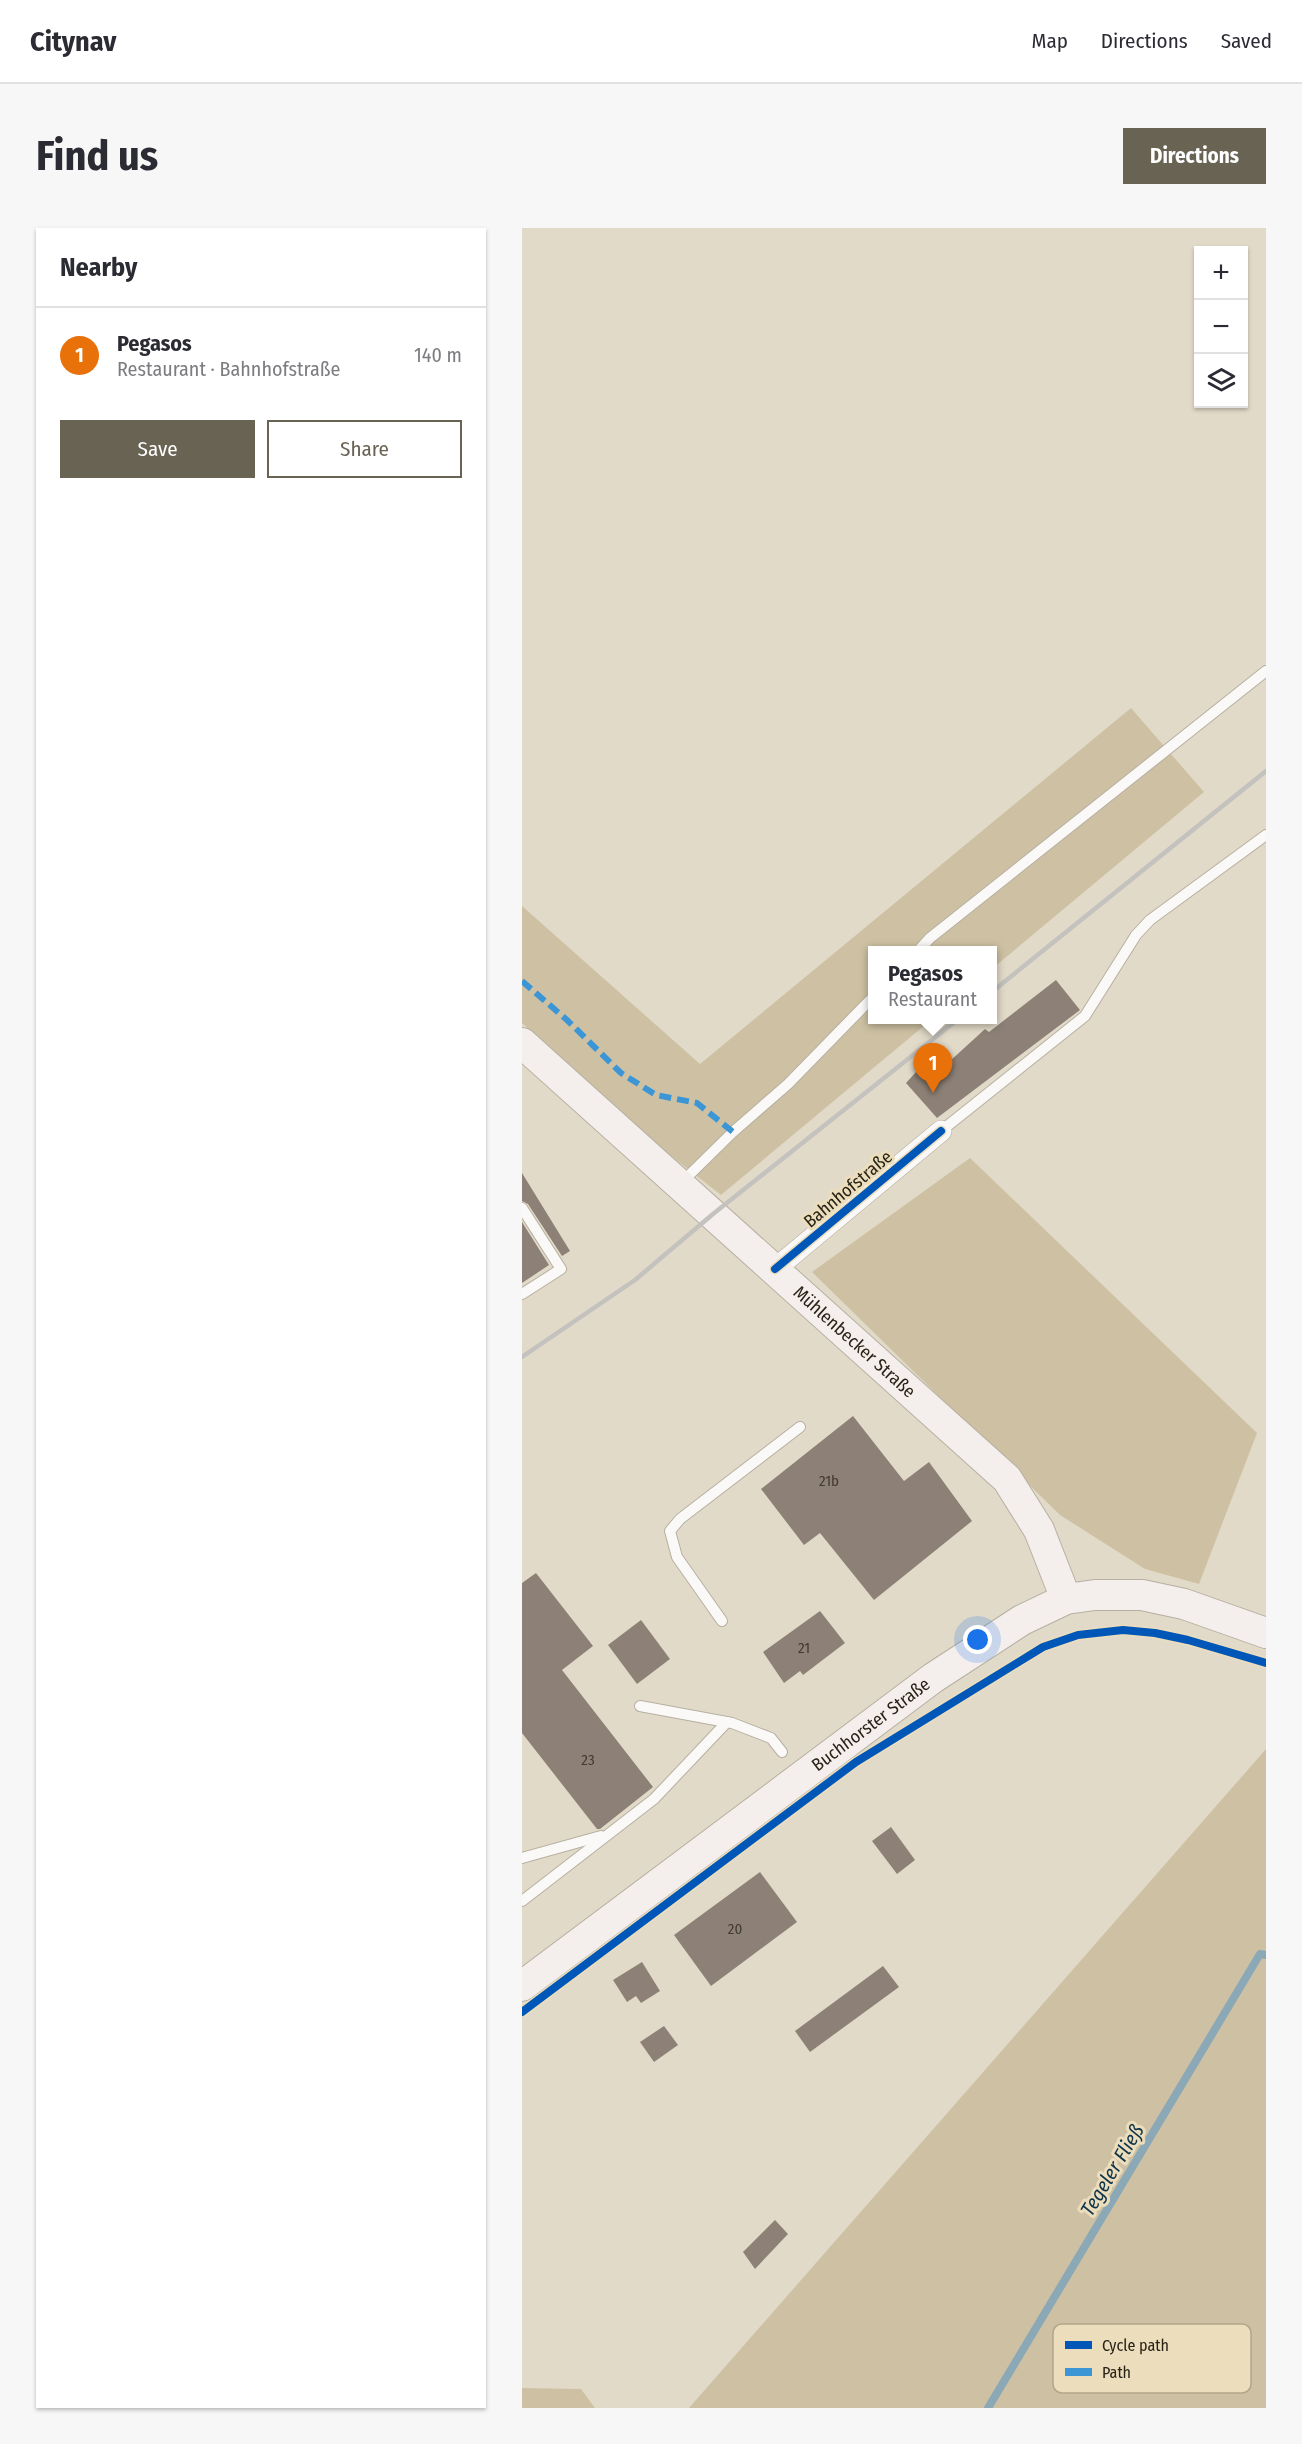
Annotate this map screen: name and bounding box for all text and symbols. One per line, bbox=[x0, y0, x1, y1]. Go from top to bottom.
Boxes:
text: Citynav bbox=[30, 25, 116, 58]
text: Map bbox=[1031, 28, 1068, 54]
text: Directions bbox=[1101, 28, 1188, 54]
text: Saved bbox=[1221, 28, 1272, 54]
button: Directions bbox=[1123, 128, 1266, 184]
text: Find us bbox=[36, 131, 158, 181]
map controls bbox=[1194, 246, 1248, 408]
button: + bbox=[1194, 246, 1248, 300]
text: Nearby bbox=[60, 252, 137, 283]
button: − bbox=[1194, 300, 1248, 354]
text: Pegasos bbox=[117, 330, 192, 357]
text: 1 bbox=[75, 343, 84, 367]
text: 140 m bbox=[414, 343, 462, 367]
button: layers bbox=[1194, 354, 1248, 408]
text: Restaurant · Bahnhofstraße bbox=[117, 357, 340, 381]
button: Save bbox=[60, 420, 255, 478]
button: Share bbox=[267, 420, 462, 478]
popup bbox=[868, 946, 997, 1024]
text: Pegasos bbox=[888, 960, 963, 987]
text: Restaurant bbox=[888, 987, 977, 1011]
pin: 1 bbox=[914, 1044, 952, 1093]
street label: Bahnhofstraße bbox=[799, 1146, 897, 1232]
street label: Mühlenbecker Straße bbox=[789, 1281, 920, 1402]
house number: 21b bbox=[819, 1472, 839, 1490]
your location bbox=[963, 1625, 992, 1654]
house number: 21 bbox=[798, 1639, 810, 1657]
street label: Buchhorster Straße bbox=[807, 1673, 934, 1776]
house number: 23 bbox=[581, 1751, 595, 1769]
house number: 20 bbox=[728, 1920, 742, 1938]
water label: Tegeler Fließ bbox=[1075, 2120, 1149, 2220]
legend bbox=[1053, 2324, 1251, 2393]
text: Cycle path bbox=[1102, 2336, 1169, 2355]
text: Path bbox=[1102, 2363, 1131, 2382]

